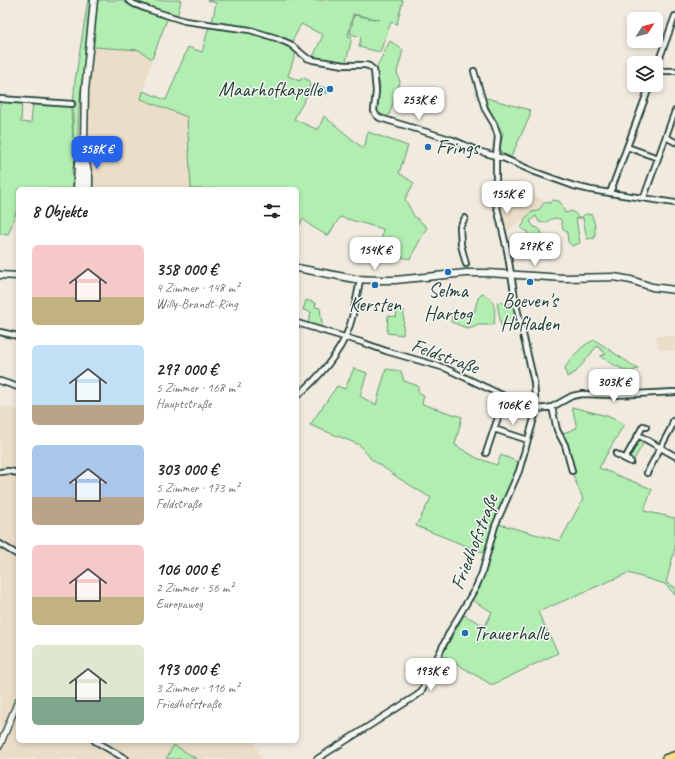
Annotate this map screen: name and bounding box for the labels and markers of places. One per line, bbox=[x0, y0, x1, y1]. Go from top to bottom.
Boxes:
place label: Maarhofkapelle bbox=[218, 77, 323, 102]
marker: Maarhofkapelle bbox=[325, 84, 335, 94]
pin: 253K € bbox=[386, 87, 452, 121]
place label: Frings bbox=[436, 135, 481, 160]
pin: 358K € bbox=[64, 136, 130, 170]
marker: Frings bbox=[423, 142, 433, 152]
pin: 155K € bbox=[474, 181, 540, 215]
pin: 297K € bbox=[502, 233, 568, 267]
pin: 154K € bbox=[342, 237, 408, 271]
marker: Selma Hartog bbox=[443, 267, 453, 277]
marker: Boeven's Hofladen bbox=[525, 277, 535, 287]
place label: Selma Hartog bbox=[424, 278, 474, 326]
marker: Kersten bbox=[370, 280, 380, 290]
place label: Boeven's Hofladen bbox=[501, 288, 560, 336]
place label: Kersten bbox=[349, 292, 402, 317]
pin: 303K € bbox=[581, 369, 647, 403]
pin: 106K € bbox=[480, 392, 546, 426]
place label: Trauerhalle bbox=[473, 621, 550, 646]
marker: Trauerhalle bbox=[460, 628, 470, 638]
pin: 193K € bbox=[398, 658, 464, 692]

